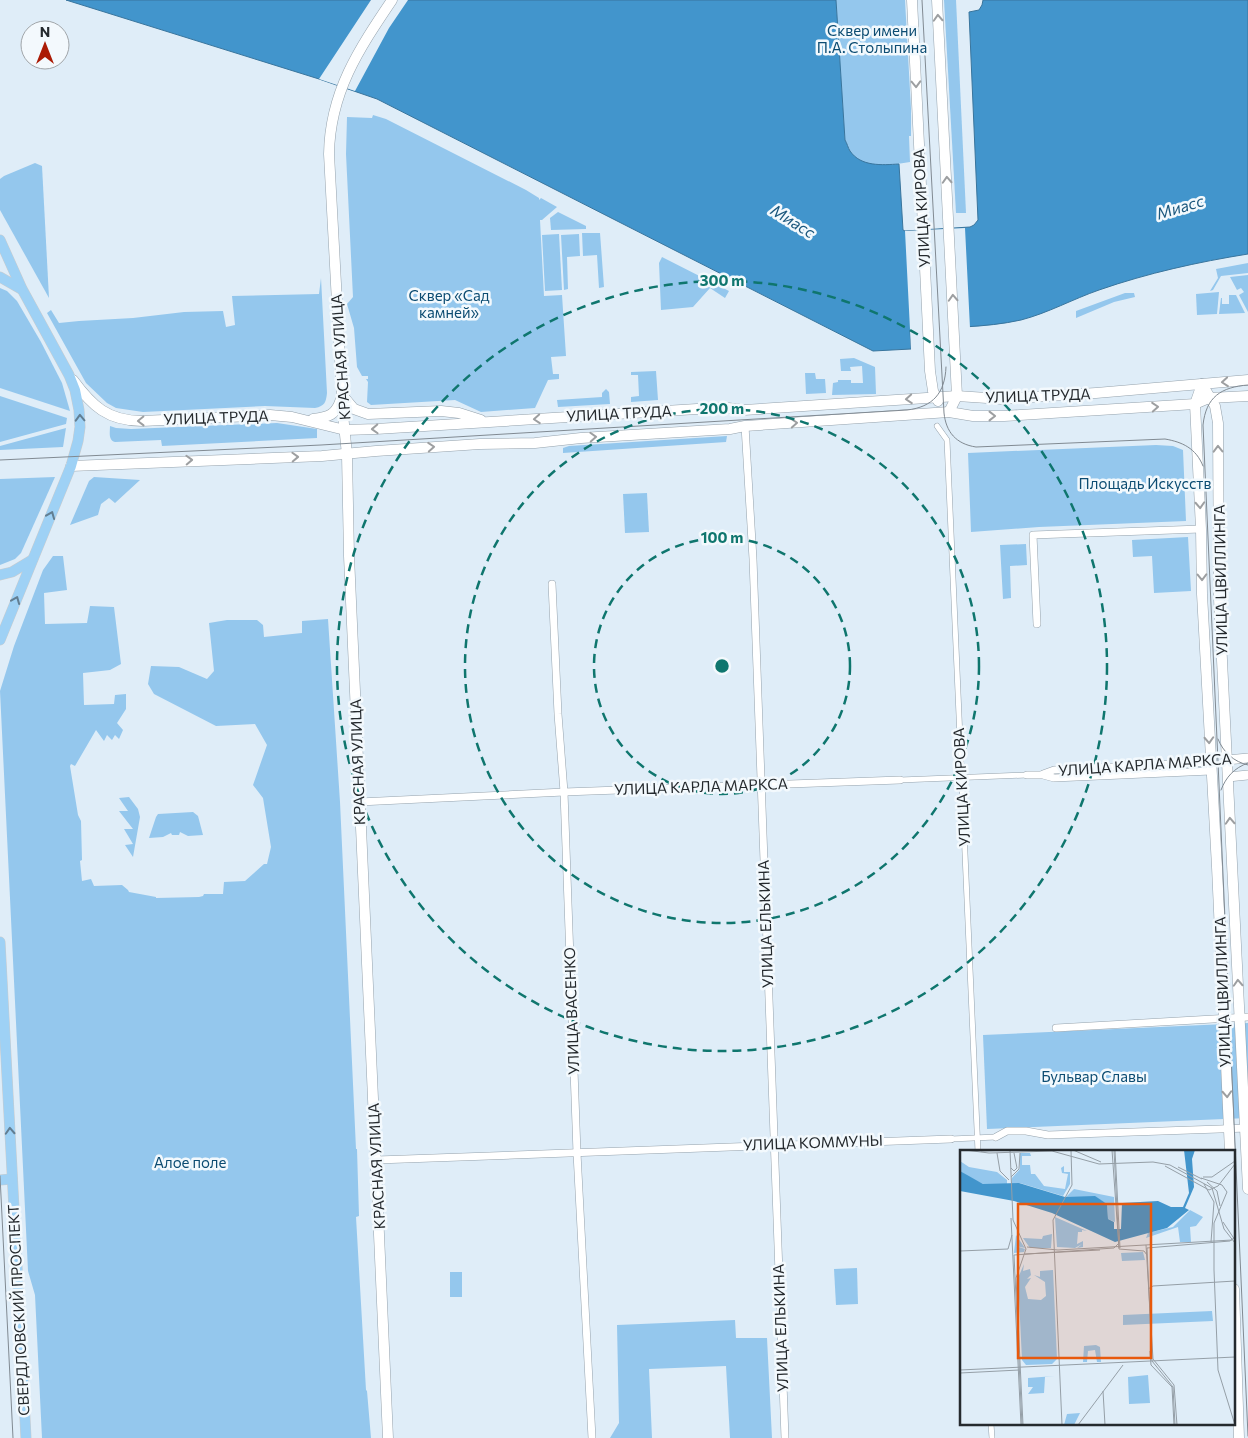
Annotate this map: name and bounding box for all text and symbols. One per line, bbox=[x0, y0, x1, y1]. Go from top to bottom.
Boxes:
one-way arrow bbox=[932, 13, 943, 21]
north arrow bbox=[20, 20, 70, 70]
park label: Сквер имени П.А. Столыпина bbox=[817, 21, 927, 56]
text: N bbox=[40, 23, 50, 40]
one-way arrow bbox=[911, 80, 922, 88]
street label: УЛИЦА КИРОВА bbox=[909, 148, 933, 268]
one-way arrow bbox=[941, 176, 952, 184]
water label: Миасс bbox=[1154, 190, 1206, 223]
water label: Миасс bbox=[768, 200, 819, 242]
text: 300 m bbox=[700, 271, 744, 289]
park label: Сквер «Сад камней» bbox=[408, 286, 490, 321]
street label: КРАСНАЯ УЛИЦА bbox=[327, 293, 353, 421]
one-way arrow bbox=[947, 294, 958, 302]
one-way arrow bbox=[1220, 376, 1228, 387]
street label: УЛИЦА ТРУДА bbox=[985, 384, 1091, 406]
one-way arrow bbox=[904, 394, 912, 405]
text: 200 m bbox=[700, 399, 744, 417]
street label: УЛИЦА ТРУДА bbox=[566, 401, 672, 425]
one-way arrow bbox=[1151, 401, 1159, 412]
street label: УЛИЦА ТРУДА bbox=[163, 406, 269, 428]
one-way arrow bbox=[989, 411, 997, 421]
one-way arrow bbox=[533, 413, 541, 424]
one-way arrow bbox=[74, 414, 85, 422]
one-way arrow bbox=[137, 415, 145, 426]
one-way arrow bbox=[790, 417, 798, 428]
one-way arrow bbox=[371, 424, 378, 434]
one-way arrow bbox=[589, 431, 597, 442]
one-way arrow bbox=[427, 442, 435, 453]
one-way arrow bbox=[1213, 444, 1223, 452]
one-way arrow bbox=[292, 452, 299, 462]
one-way arrow bbox=[186, 455, 194, 466]
park label: Площадь Искусств bbox=[1079, 474, 1211, 492]
one-way arrow bbox=[1194, 502, 1205, 510]
street label: УЛИЦА ЦВИЛЛИНГА bbox=[1210, 504, 1230, 656]
one-way arrow bbox=[44, 511, 55, 520]
text: 100 m bbox=[701, 528, 743, 546]
one-way arrow bbox=[1197, 574, 1207, 582]
one-way arrow bbox=[10, 596, 20, 605]
centre of rings bbox=[713, 657, 731, 675]
street label: КРАСНАЯ УЛИЦА bbox=[346, 699, 368, 826]
street label: УЛИЦА КИРОВА bbox=[949, 727, 973, 847]
one-way arrow bbox=[1204, 736, 1215, 744]
street label: УЛИЦА КАРЛА МАРКСА bbox=[1058, 749, 1232, 779]
street label: УЛИЦА КАРЛА МАРКСА bbox=[614, 774, 788, 798]
one-way arrow bbox=[1225, 817, 1236, 825]
street label: УЛИЦА ЕЛЬКИНА bbox=[754, 859, 776, 989]
street label: УЛИЦА ЦВИЛЛИНГА bbox=[1210, 916, 1234, 1068]
street label: УЛИЦА ВАСЕНКО bbox=[560, 947, 582, 1075]
one-way arrow bbox=[1233, 979, 1243, 986]
park label: Бульвар Славы bbox=[1041, 1067, 1147, 1085]
one-way arrow bbox=[1222, 1090, 1233, 1098]
street label: КРАСНАЯ УЛИЦА bbox=[364, 1102, 388, 1230]
one-way arrow bbox=[4, 1126, 15, 1134]
street label: УЛИЦА КОММУНЫ bbox=[743, 1131, 883, 1153]
inset map bbox=[960, 1150, 1236, 1426]
park label: Алое поле bbox=[154, 1153, 226, 1171]
street label: СВЕРДЛОВСКИЙ ПРОСПЕКТ bbox=[3, 1204, 33, 1416]
street label: УЛИЦА ЕЛЬКИНА bbox=[769, 1263, 791, 1393]

